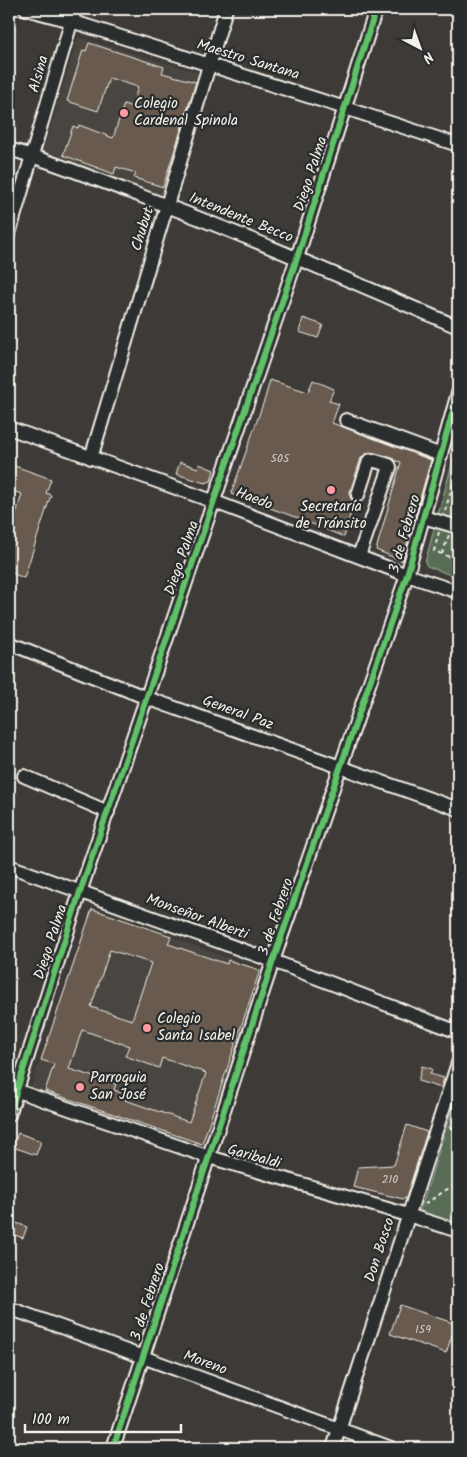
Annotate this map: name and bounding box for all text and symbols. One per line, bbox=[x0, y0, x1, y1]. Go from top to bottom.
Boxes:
north arrow bbox=[394, 22, 444, 72]
street label: Maestro Santana bbox=[194, 33, 302, 87]
text: N bbox=[417, 46, 438, 68]
street label: Alsina bbox=[22, 53, 56, 95]
place label: Colegio Cardenal Spinola bbox=[134, 92, 238, 133]
marker: Colegio Cardenal Spinola bbox=[118, 107, 130, 119]
street label: Diego Palma bbox=[288, 133, 334, 215]
street label: Intendente Becco bbox=[185, 186, 297, 250]
street label: Chubut bbox=[125, 204, 161, 254]
house number: 505 bbox=[271, 449, 291, 468]
street label: Haedo bbox=[232, 481, 276, 517]
marker: Secretaría de Tránsito bbox=[325, 484, 337, 496]
street label: 3 de Febrero bbox=[382, 492, 428, 576]
place label: Secretaría de Tránsito bbox=[296, 495, 367, 536]
street label: Diego Palma bbox=[158, 517, 206, 599]
street label: General Paz bbox=[199, 689, 277, 737]
street label: 3 de Febrero bbox=[252, 875, 301, 959]
street label: Monseñor Alberti bbox=[142, 887, 253, 947]
street label: Diego Palma bbox=[28, 901, 74, 983]
place label: Colegio Santa Isabel bbox=[157, 1007, 236, 1048]
marker: Colegio Santa Isabel bbox=[141, 1022, 153, 1034]
place label: Parroquia San José bbox=[90, 1066, 147, 1107]
marker: Parroquia San José bbox=[74, 1081, 86, 1093]
street label: Garibaldi bbox=[225, 1138, 285, 1176]
house number: 210 bbox=[382, 1170, 398, 1189]
street label: Don Bosco bbox=[358, 1214, 402, 1285]
street label: 3 de Febrero bbox=[124, 1260, 172, 1344]
house number: 159 bbox=[415, 1320, 431, 1339]
street label: Moreno bbox=[180, 1344, 231, 1382]
scale bar bbox=[25, 1402, 181, 1434]
text: 100 m bbox=[32, 1408, 70, 1432]

